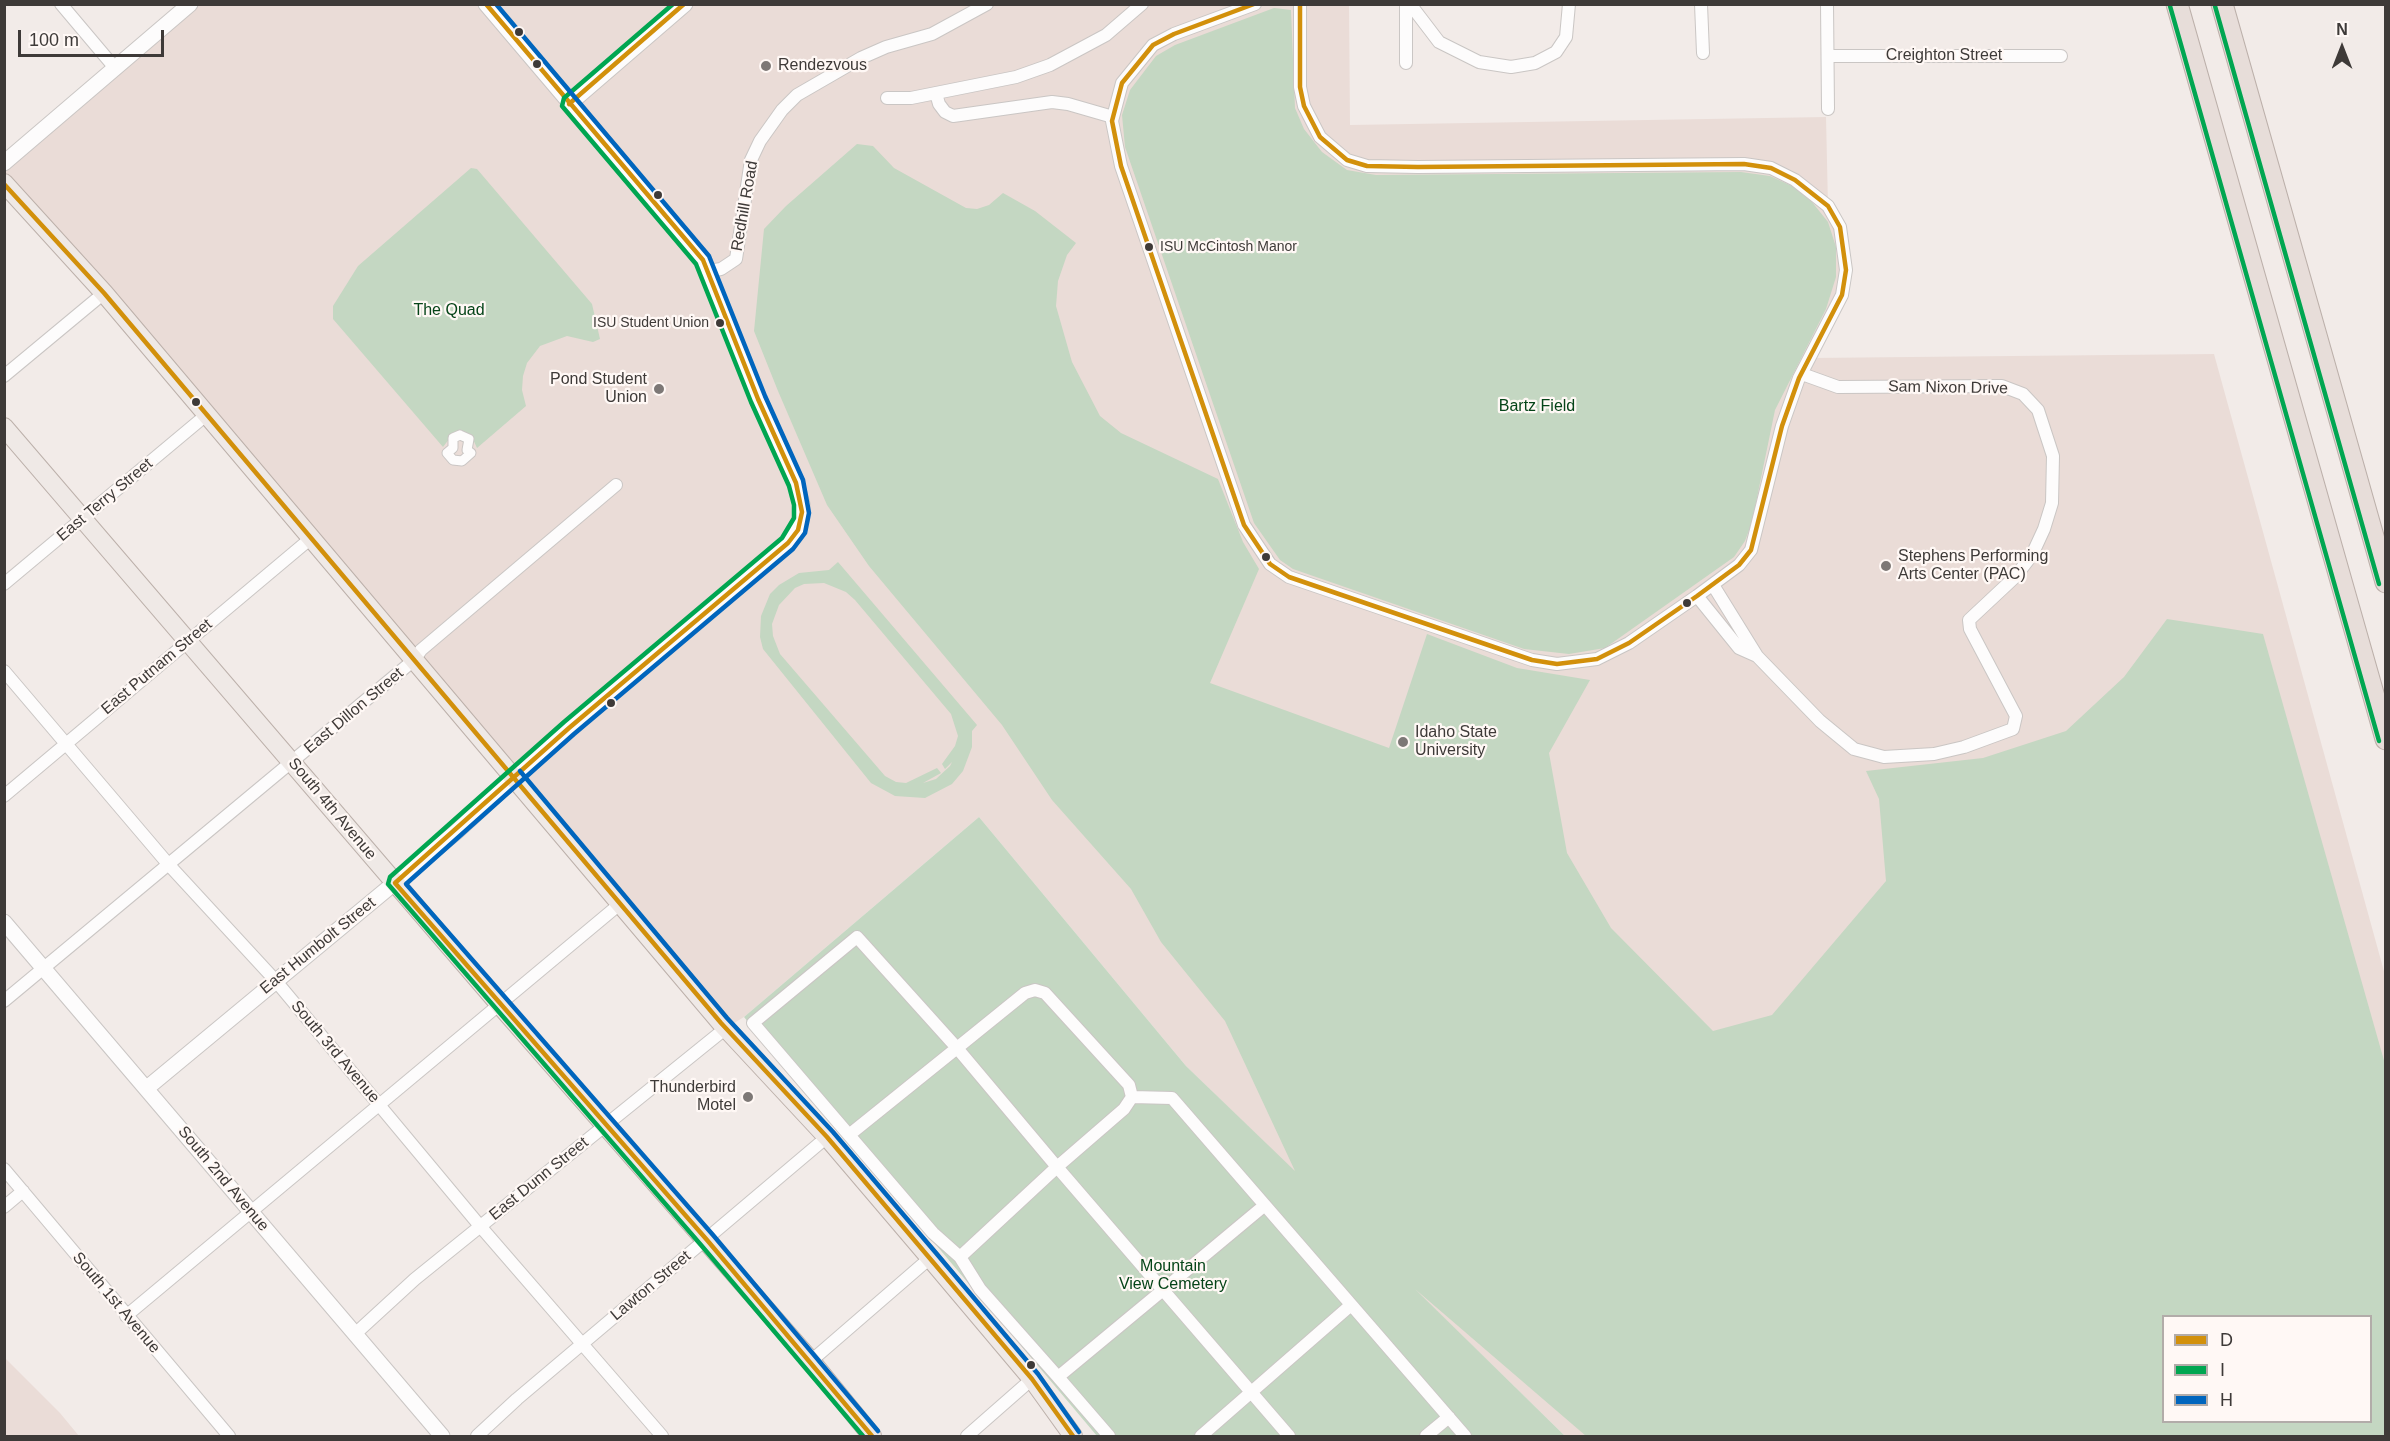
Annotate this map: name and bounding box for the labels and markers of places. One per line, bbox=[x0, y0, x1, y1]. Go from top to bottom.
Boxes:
unlabelled marker bbox=[513, 26, 525, 38]
place label: Rendezvous bbox=[778, 56, 867, 76]
unlabelled marker bbox=[531, 58, 543, 70]
marker: Rendezvous bbox=[759, 59, 773, 73]
unlabelled marker bbox=[652, 189, 664, 201]
place label: ISU McCintosh Manor bbox=[1160, 239, 1297, 255]
marker: ISU McCintosh Manor bbox=[1143, 241, 1155, 253]
place label: ISU Student Union bbox=[593, 315, 709, 331]
marker: ISU Student Union bbox=[714, 317, 726, 329]
place label: Pond Student Union bbox=[550, 370, 647, 408]
marker: Pond Student Union bbox=[652, 382, 666, 396]
unlabelled marker bbox=[190, 396, 202, 408]
place label: Stephens Performing Arts Center (PAC) bbox=[1898, 547, 2048, 585]
unlabelled marker bbox=[1260, 551, 1272, 563]
marker: Stephens Performing Arts Center (PAC) bbox=[1879, 559, 1893, 573]
unlabelled marker bbox=[1681, 597, 1693, 609]
unlabelled marker bbox=[605, 697, 617, 709]
place label: Idaho State University bbox=[1415, 723, 1497, 761]
marker: Idaho State University bbox=[1396, 735, 1410, 749]
place label: Thunderbird Motel bbox=[650, 1078, 736, 1116]
marker: Thunderbird Motel bbox=[741, 1090, 755, 1104]
unlabelled marker bbox=[1025, 1359, 1037, 1371]

